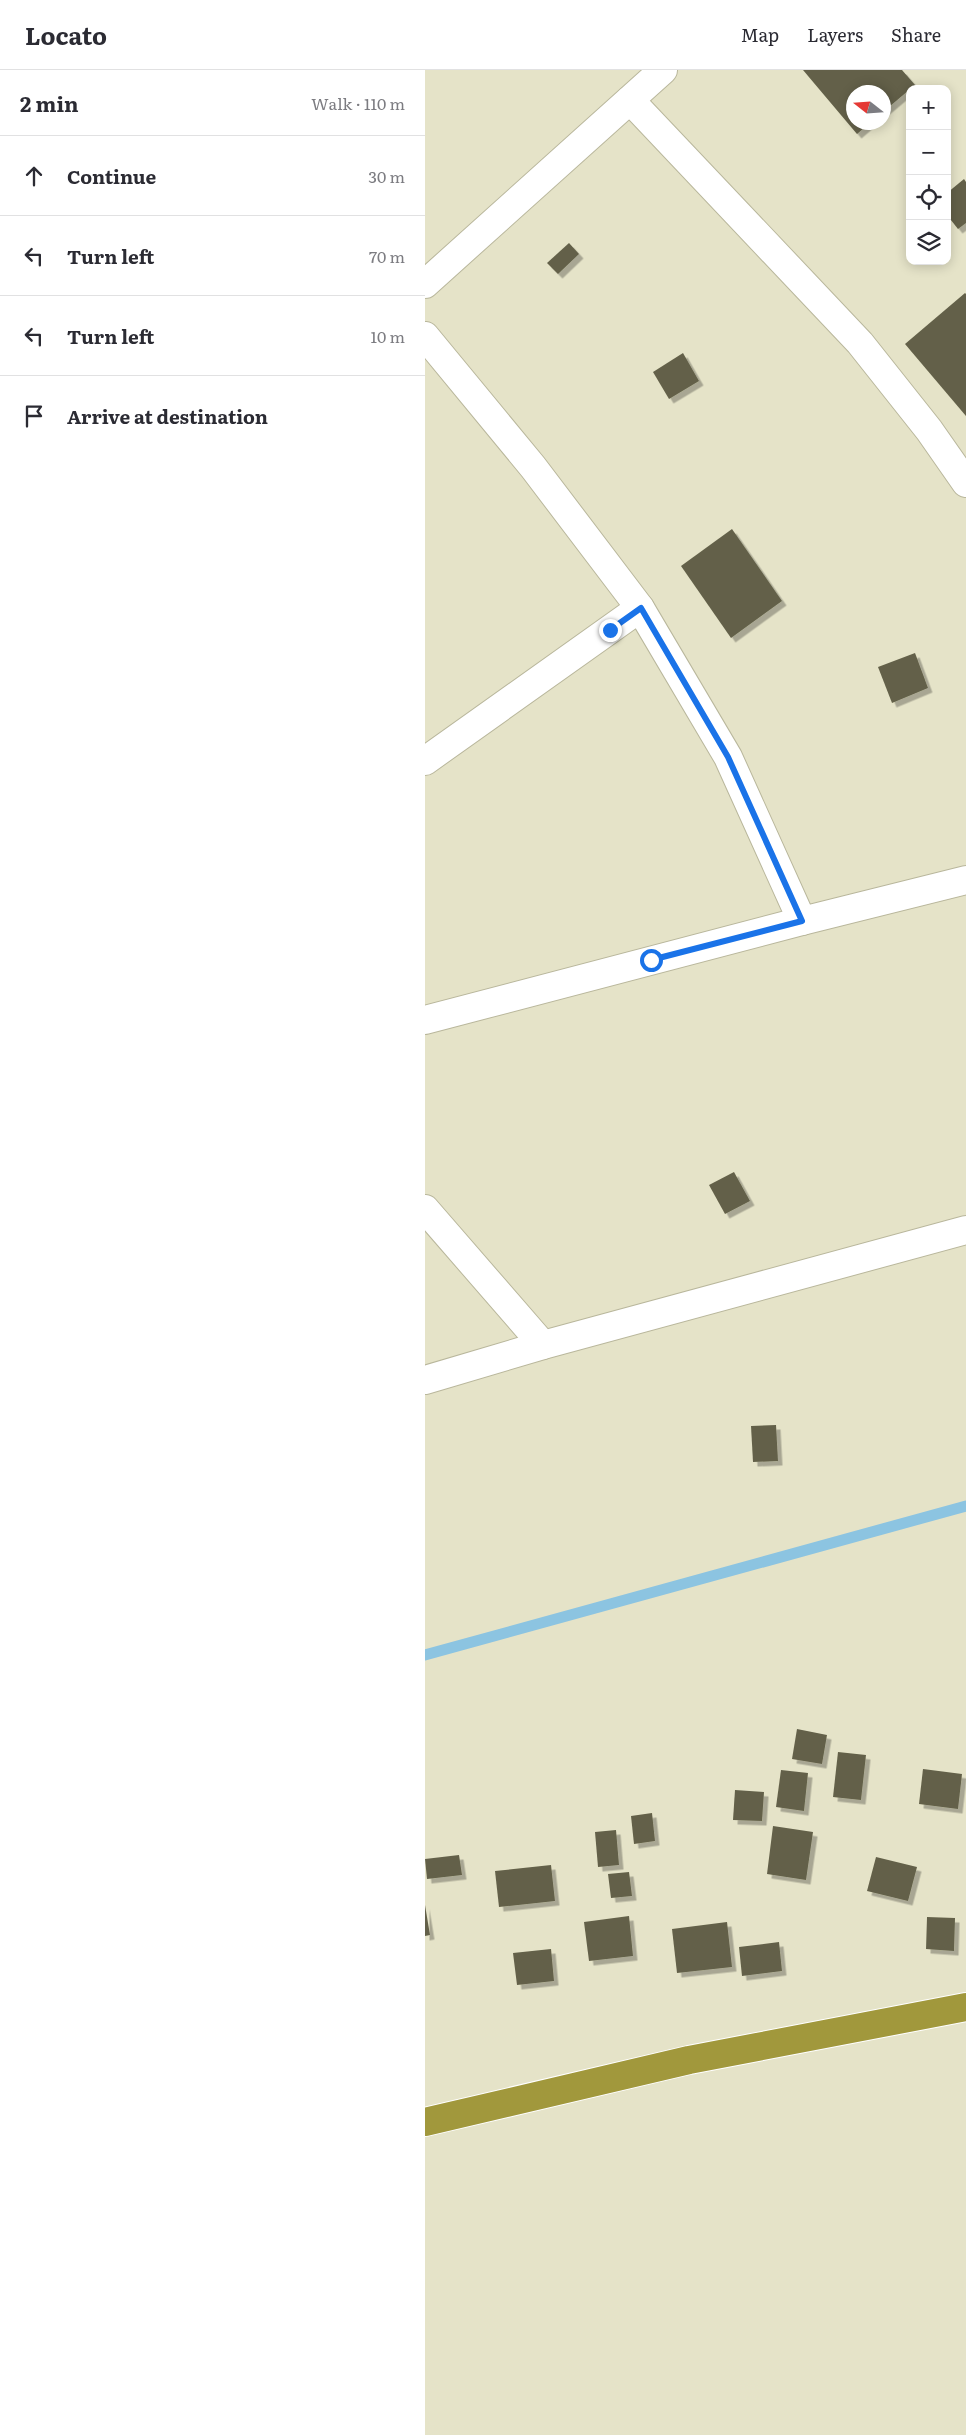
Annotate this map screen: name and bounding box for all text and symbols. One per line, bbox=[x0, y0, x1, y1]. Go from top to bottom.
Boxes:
text: Locato bbox=[25, 17, 107, 52]
text: Map bbox=[741, 21, 779, 48]
text: Layers bbox=[807, 21, 863, 48]
text: Share bbox=[891, 21, 941, 48]
north arrow bbox=[846, 85, 891, 130]
map controls bbox=[906, 85, 951, 265]
button: + bbox=[906, 85, 951, 130]
text: 2 min bbox=[20, 87, 79, 118]
text: Walk · 110 m bbox=[311, 91, 405, 115]
button: − bbox=[906, 130, 951, 175]
icon: ahead bbox=[20, 162, 48, 190]
text: Continue bbox=[67, 162, 156, 190]
text: 30 m bbox=[368, 164, 405, 188]
button: locate bbox=[906, 175, 951, 220]
button: layers bbox=[906, 220, 951, 265]
icon: left bbox=[20, 242, 48, 270]
text: Turn left bbox=[67, 242, 154, 270]
text: 70 m bbox=[369, 244, 405, 268]
icon: left bbox=[20, 322, 48, 350]
text: Turn left bbox=[67, 322, 154, 350]
text: 10 m bbox=[371, 324, 405, 348]
icon: arrive bbox=[20, 402, 48, 430]
text: Arrive at destination bbox=[67, 402, 268, 430]
route end bbox=[599, 619, 622, 642]
route start bbox=[640, 949, 663, 972]

